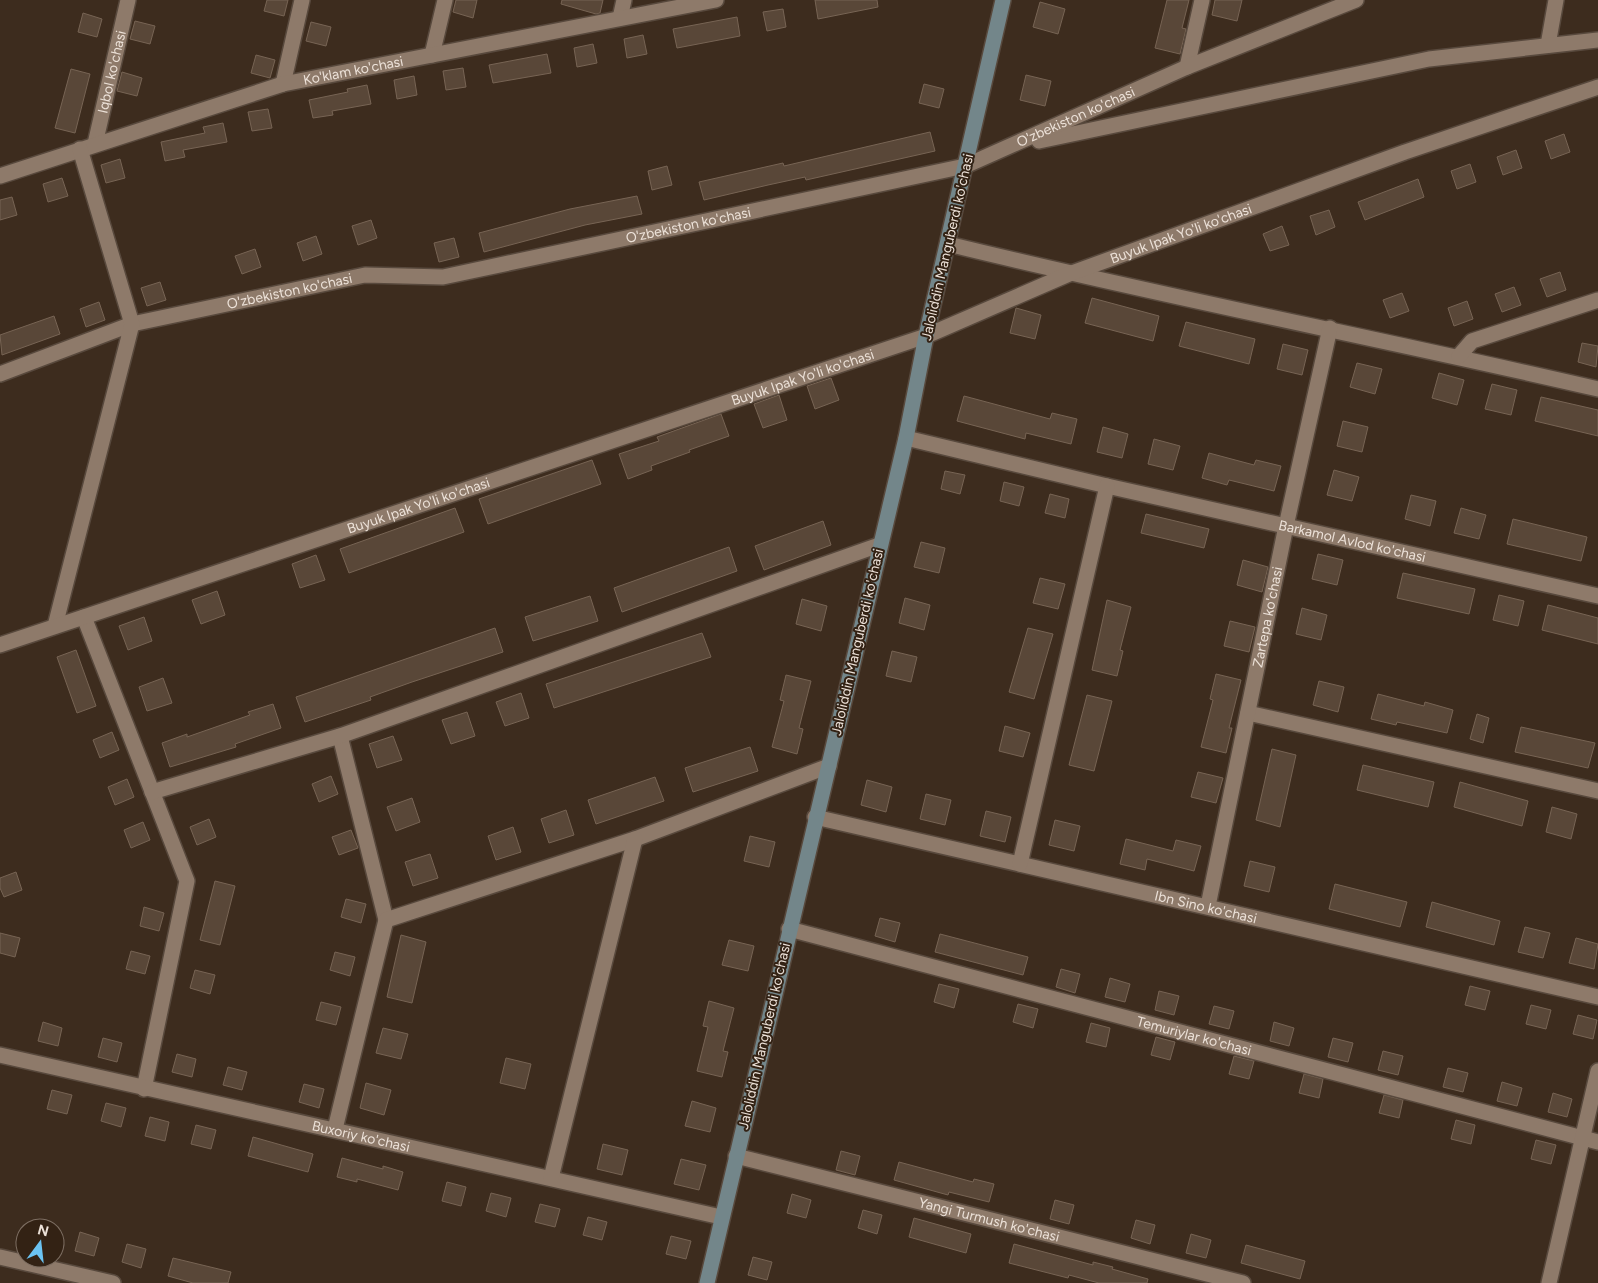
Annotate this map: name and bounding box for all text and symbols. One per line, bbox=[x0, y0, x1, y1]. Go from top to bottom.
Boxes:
street label: Iqbol ko'chasi bbox=[94, 29, 130, 115]
street label: Ko'klam ko'chasi bbox=[302, 53, 405, 89]
street label: O'zbekiston ko'chasi bbox=[1014, 83, 1137, 151]
street label: Jaloliddin Manguberdi ko'chasi bbox=[918, 152, 977, 342]
street label: Buyuk Ipak Yo'li ko'chasi bbox=[1108, 200, 1254, 267]
street label: O'zbekiston ko'chasi bbox=[624, 204, 753, 247]
street label: O'zbekiston ko'chasi bbox=[225, 270, 354, 313]
street label: Buyuk Ipak Yo'li ko'chasi bbox=[729, 346, 876, 409]
street label: Buyuk Ipak Yo'li ko'chasi bbox=[345, 474, 492, 538]
street label: Barkamol Avlod ko'chasi bbox=[1277, 517, 1427, 566]
street label: Jaloliddin Manguberdi ko'chasi bbox=[828, 547, 887, 737]
street label: Zartepa ko'chasi bbox=[1249, 565, 1286, 669]
street label: Ibn Sino ko'chasi bbox=[1153, 887, 1258, 927]
street label: Jaloliddin Manguberdi ko'chasi bbox=[735, 941, 794, 1131]
street label: Temuriylar ko'chasi bbox=[1135, 1013, 1253, 1059]
street label: Buxoriy ko'chasi bbox=[310, 1117, 411, 1156]
street label: Yangi Turmush ko'chasi bbox=[917, 1194, 1061, 1246]
north arrow bbox=[15, 1218, 65, 1268]
text: N bbox=[36, 1221, 51, 1241]

